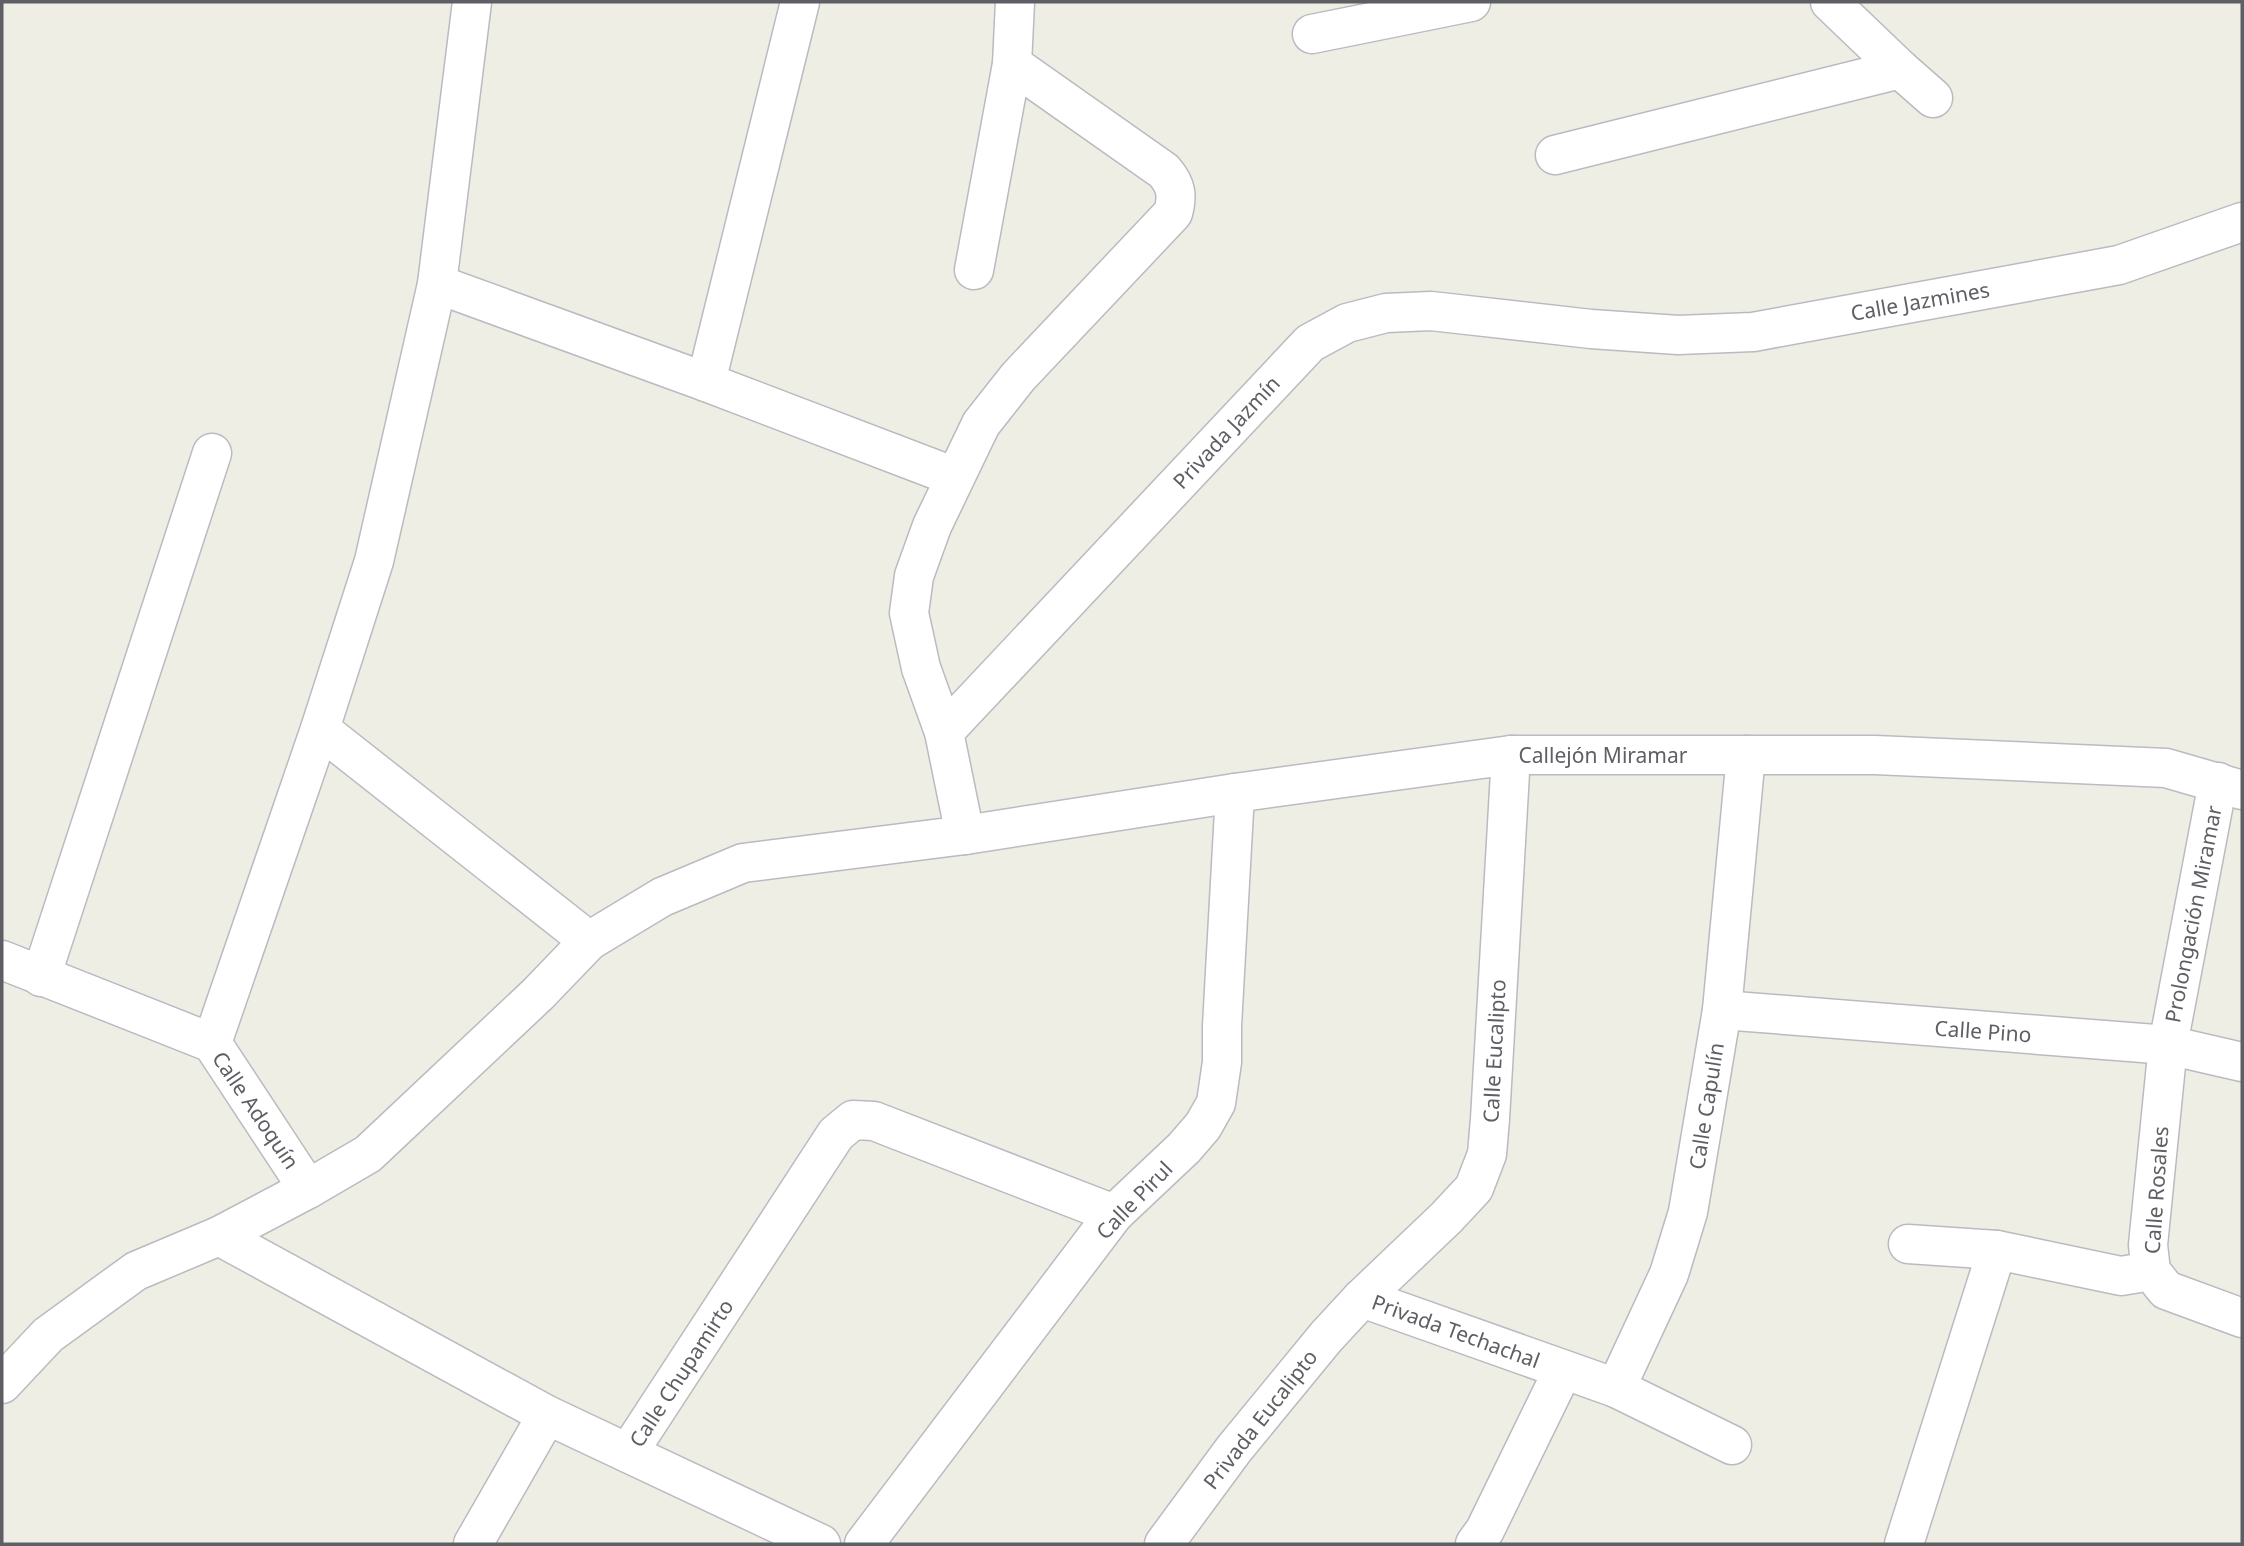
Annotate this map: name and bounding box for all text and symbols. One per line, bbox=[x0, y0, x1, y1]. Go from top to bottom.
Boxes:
street label: Calle Jazmines bbox=[1848, 275, 1992, 327]
street label: Privada Jazmín bbox=[1166, 369, 1286, 495]
street label: Callejón Miramar bbox=[1519, 741, 1688, 769]
street label: Prolongación Miramar bbox=[2158, 803, 2228, 1025]
street label: Calle Eucalipto bbox=[1476, 978, 1512, 1124]
street label: Calle Pino bbox=[1934, 1014, 2032, 1048]
street label: Calle Capulín bbox=[1682, 1041, 1730, 1171]
street label: Calle Adoquín bbox=[206, 1046, 306, 1174]
street label: Calle Rosales bbox=[2138, 1125, 2174, 1255]
street label: Calle Pirul bbox=[1090, 1155, 1178, 1245]
street label: Privada Techachal bbox=[1368, 1288, 1544, 1374]
street label: Calle Chupamirto bbox=[623, 1294, 739, 1452]
street label: Privada Eucalipto bbox=[1197, 1343, 1323, 1495]

